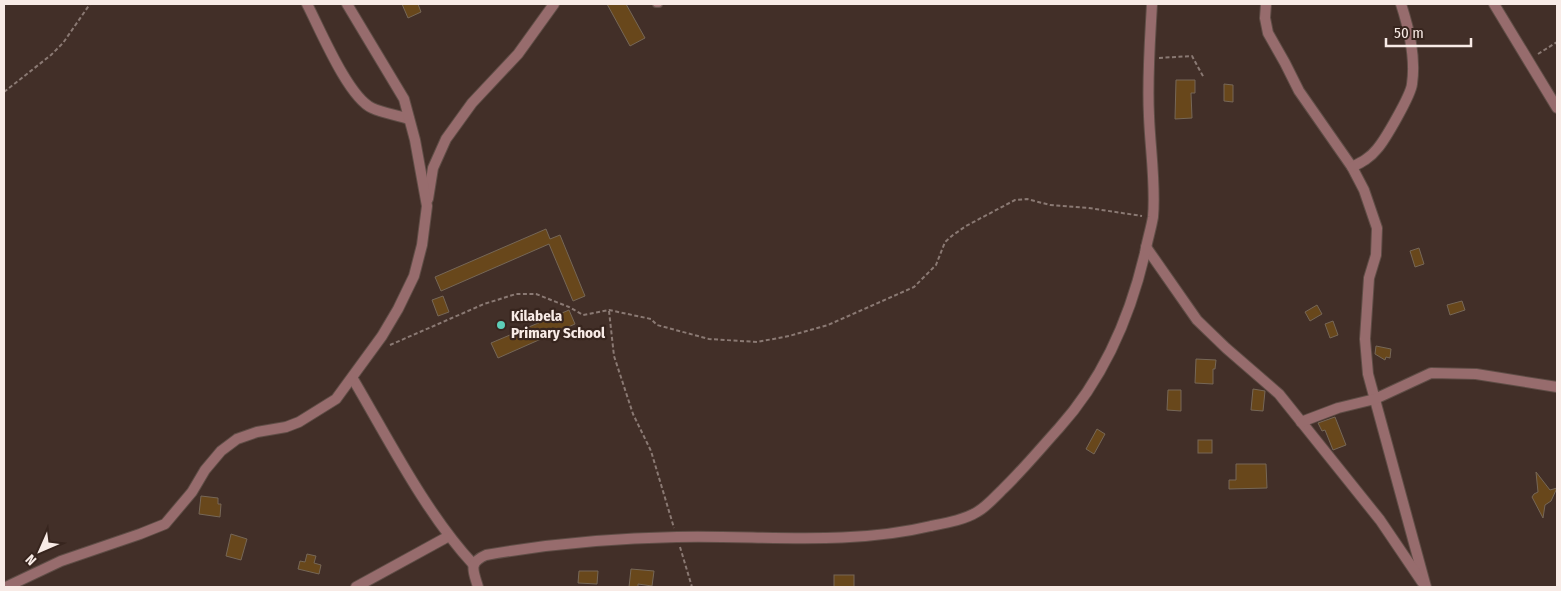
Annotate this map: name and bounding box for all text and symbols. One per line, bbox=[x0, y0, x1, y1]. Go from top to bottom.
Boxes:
scale bar bbox=[1386, 15, 1471, 47]
text: 50 m bbox=[1394, 24, 1424, 42]
place label: Kilabela Primary School bbox=[511, 307, 606, 342]
marker: Kilabela Primary School bbox=[495, 319, 507, 331]
north arrow bbox=[15, 526, 65, 576]
text: N bbox=[22, 551, 40, 569]

